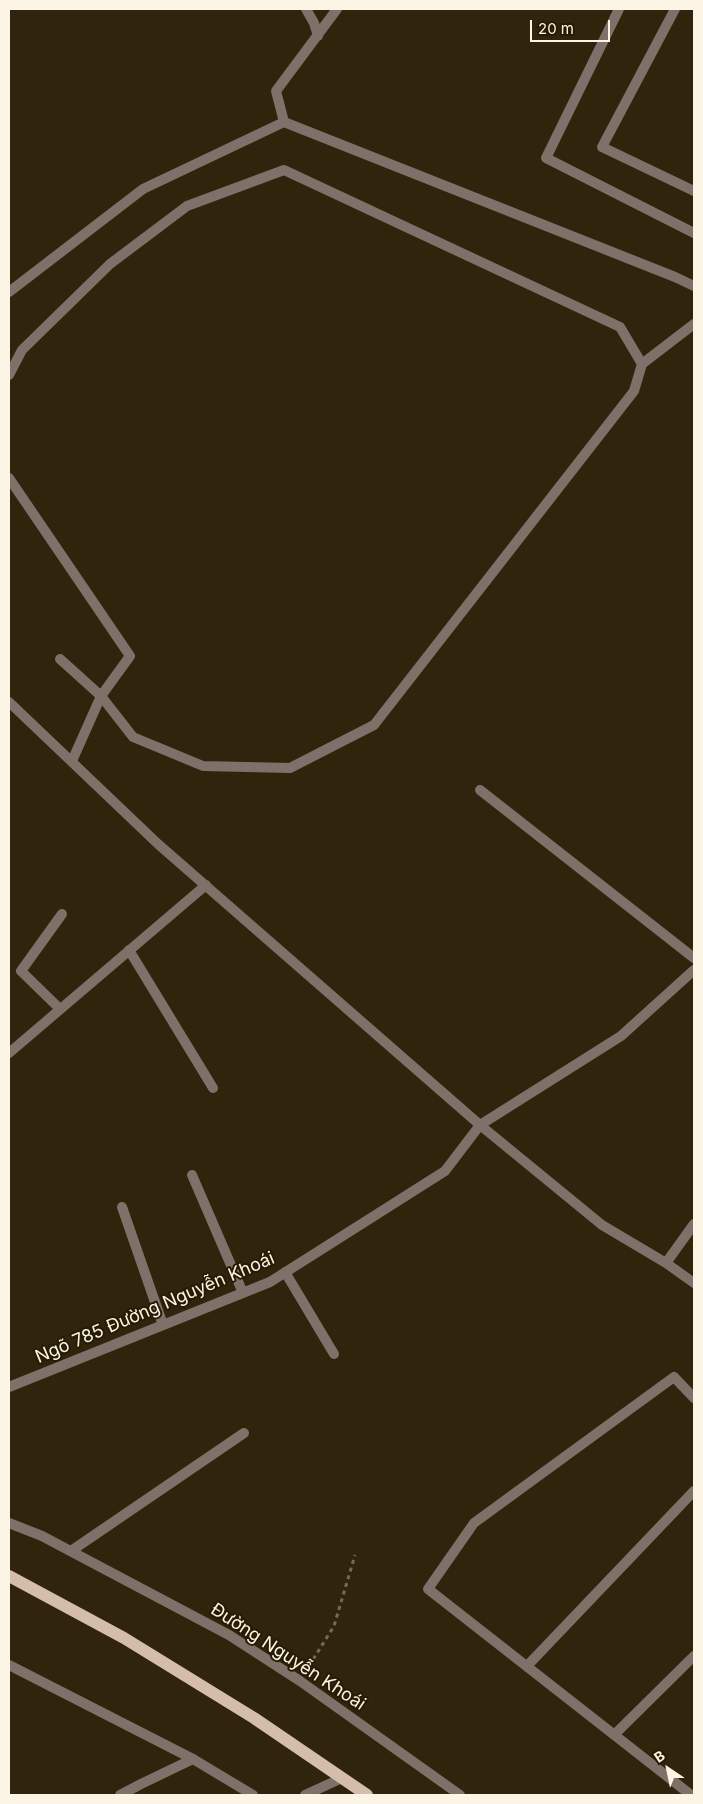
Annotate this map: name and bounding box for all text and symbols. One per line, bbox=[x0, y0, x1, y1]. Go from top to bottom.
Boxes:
scale bar bbox=[533, 10, 613, 42]
text: 20 m bbox=[538, 19, 574, 38]
street label: Ngõ 785 Đường Nguyễn Khoái bbox=[32, 1248, 278, 1368]
street label: Đường Nguyễn Khoái bbox=[206, 1599, 370, 1715]
north arrow bbox=[643, 1744, 693, 1794]
text: B bbox=[651, 1747, 668, 1766]

